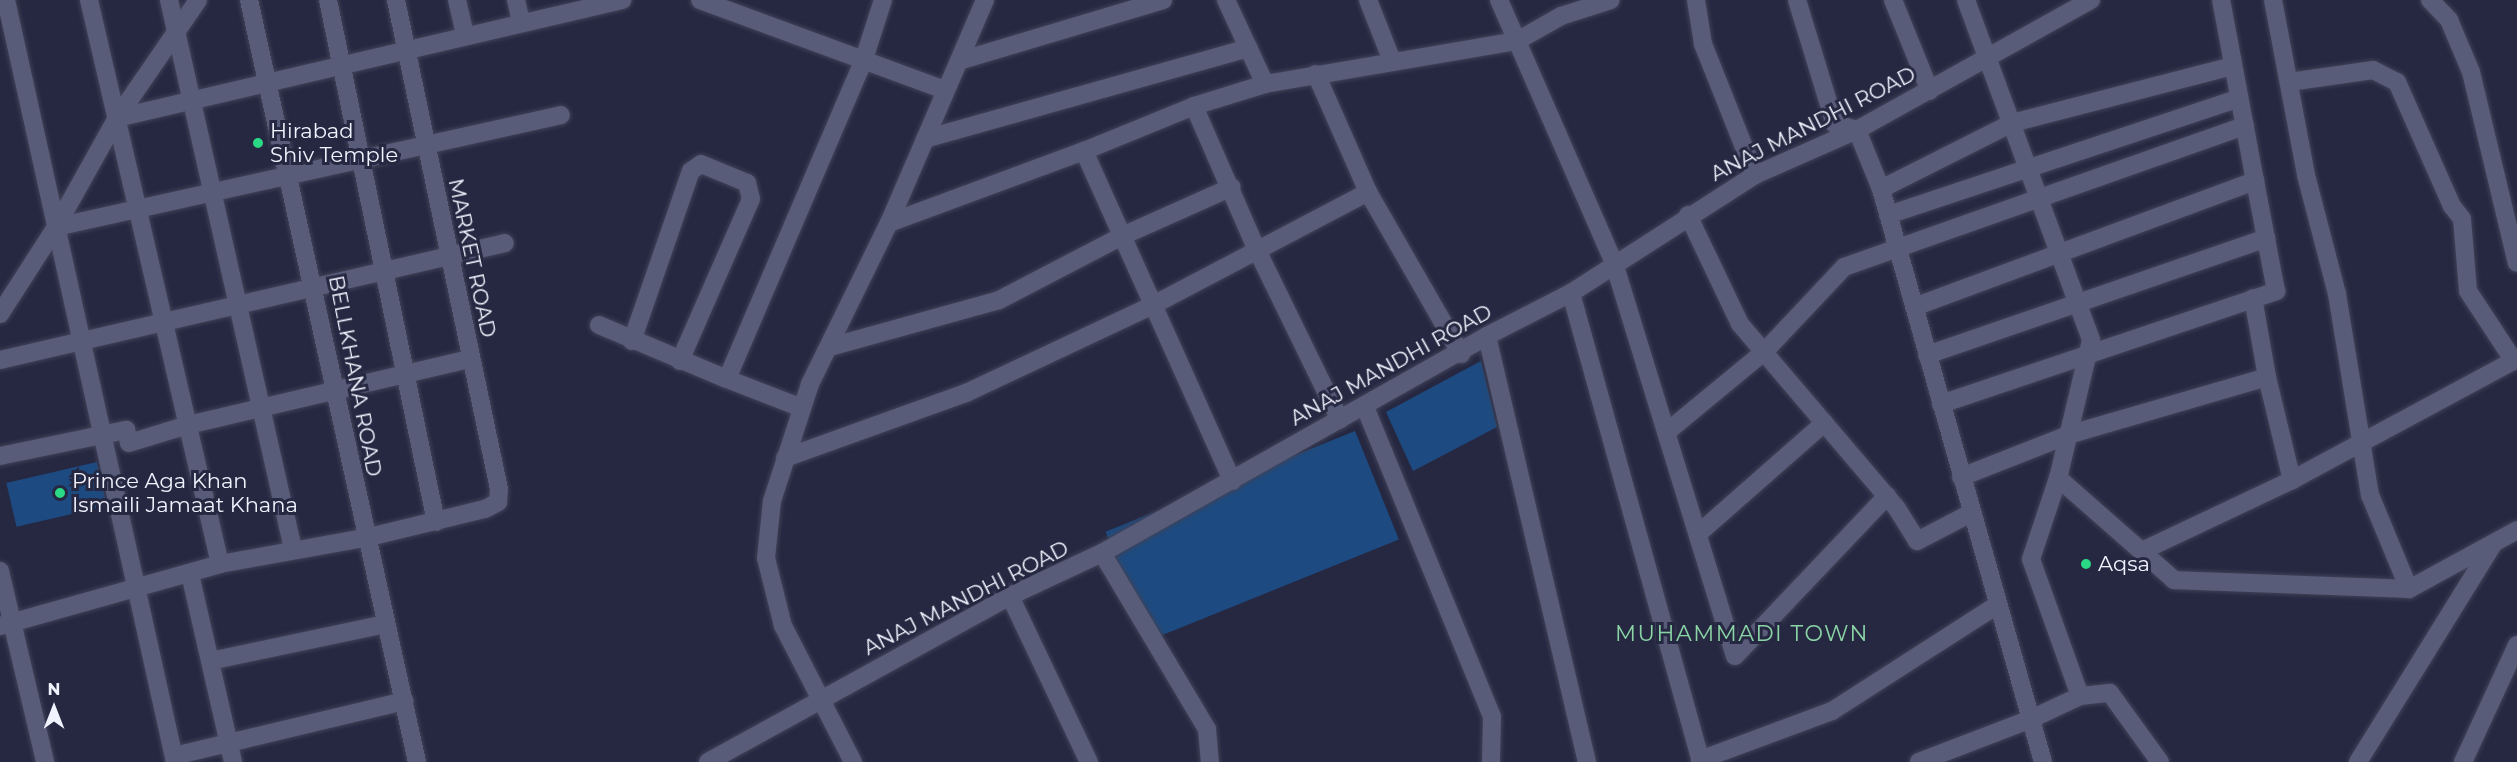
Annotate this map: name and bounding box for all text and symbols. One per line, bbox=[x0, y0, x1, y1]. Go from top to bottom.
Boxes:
street label: ANAJ MANDHI ROAD bbox=[1706, 61, 1920, 187]
place label: Hirabad Shiv Temple bbox=[270, 118, 398, 168]
marker: Hirabad Shiv Temple bbox=[251, 136, 265, 150]
street label: MARKET ROAD bbox=[443, 176, 501, 340]
street label: BELLKHANA ROAD bbox=[323, 273, 387, 479]
street label: ANAJ MANDHI ROAD bbox=[1286, 299, 1496, 431]
place label: Prince Aga Khan Ismaili Jamaat Khana bbox=[72, 468, 298, 518]
marker: Prince Aga Khan Ismaili Jamaat Khana bbox=[53, 486, 67, 500]
street label: ANAJ MANDHI ROAD bbox=[859, 535, 1073, 661]
place label: Aqsa bbox=[2098, 551, 2150, 577]
marker: Aqsa bbox=[2079, 557, 2093, 571]
district label: MUHAMMADI TOWN bbox=[1615, 621, 1869, 647]
north arrow bbox=[24, 678, 84, 738]
text: N bbox=[48, 680, 60, 699]

